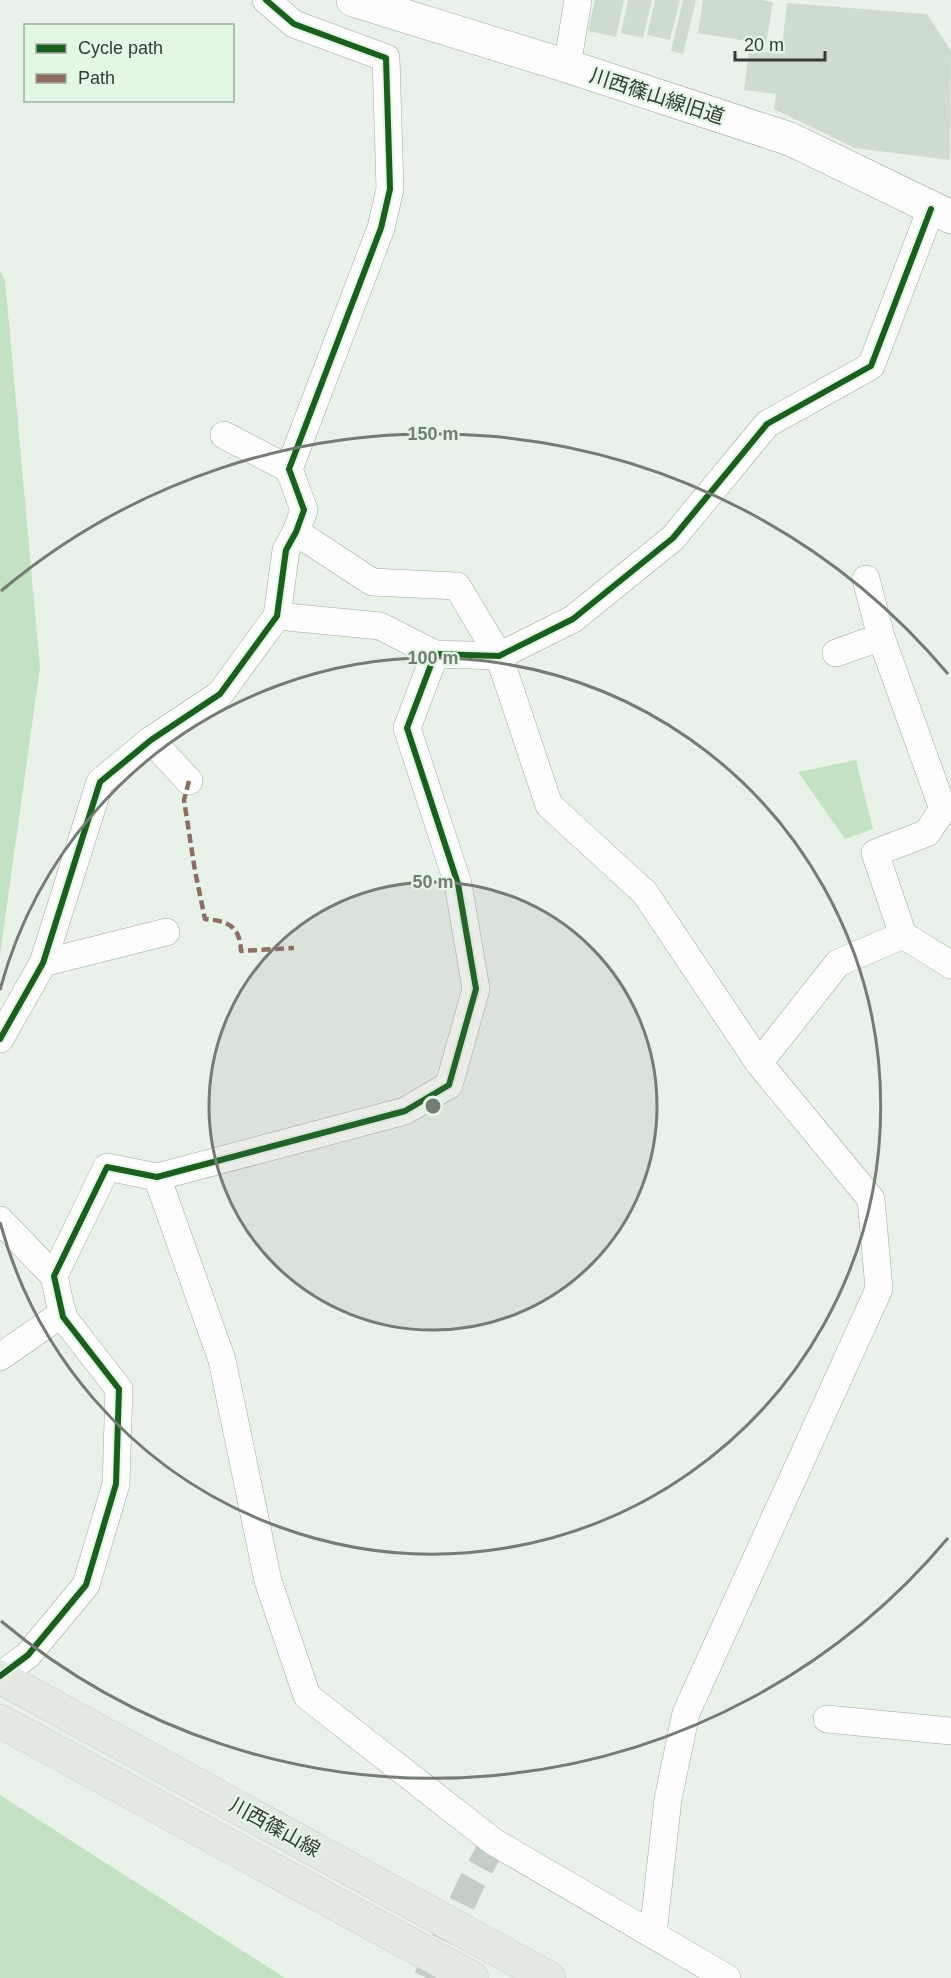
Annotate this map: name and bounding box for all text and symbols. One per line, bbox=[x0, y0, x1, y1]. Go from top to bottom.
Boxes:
legend bbox=[24, 24, 234, 102]
scale bar bbox=[735, 24, 825, 62]
text: 20 m bbox=[744, 35, 784, 55]
text: Cycle path bbox=[78, 38, 163, 58]
street label: 川西篠山線旧道 bbox=[587, 64, 727, 128]
text: Path bbox=[78, 68, 115, 88]
text: 150 m bbox=[407, 424, 459, 444]
text: 100 m bbox=[407, 648, 459, 668]
text: 50 m bbox=[412, 872, 454, 892]
centre of rings bbox=[423, 1096, 443, 1116]
street label: 川西篠山線 bbox=[226, 1793, 324, 1861]

